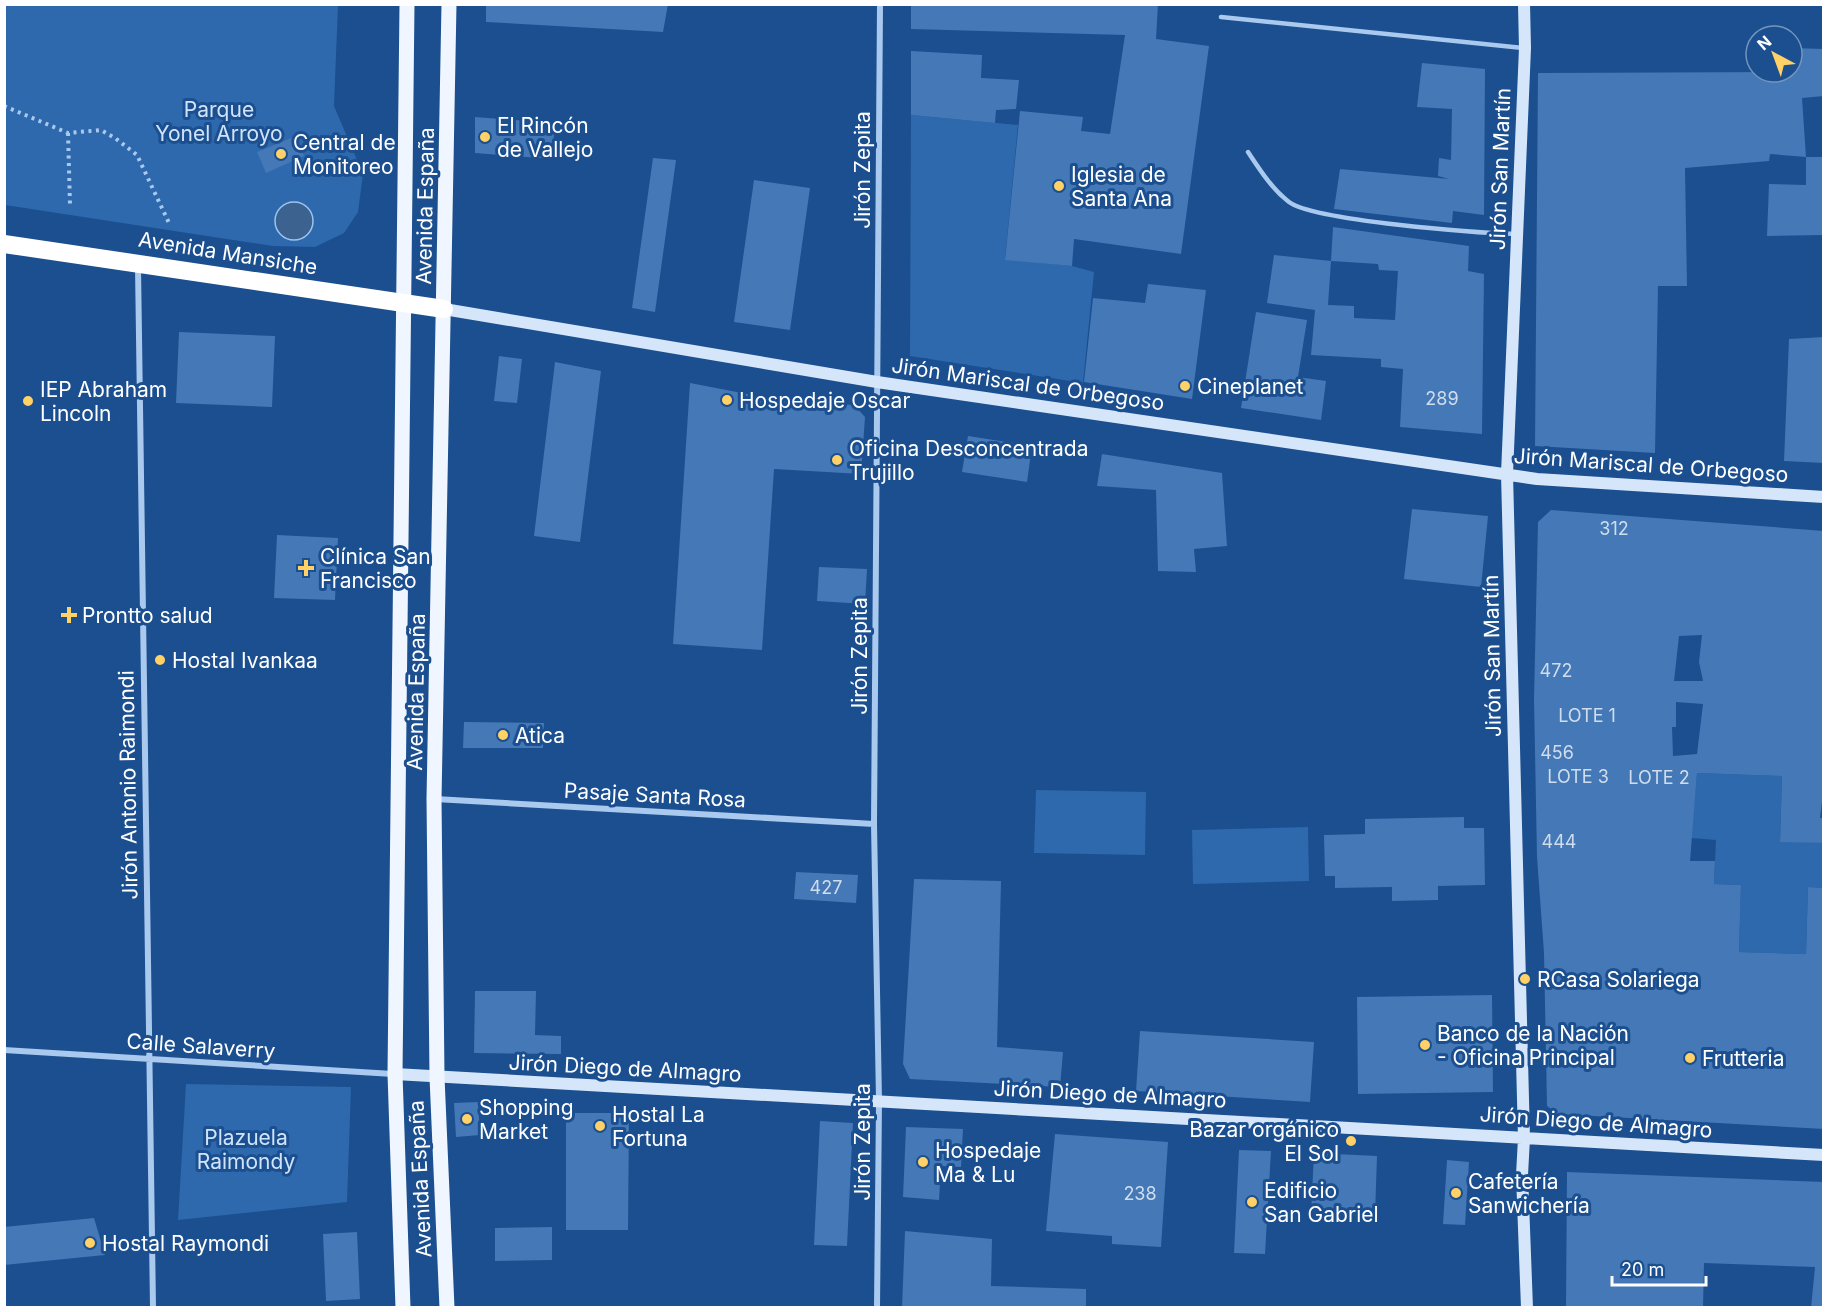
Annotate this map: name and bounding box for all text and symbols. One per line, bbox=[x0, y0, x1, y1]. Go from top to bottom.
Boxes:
north arrow bbox=[1744, 24, 1804, 84]
text: N bbox=[1753, 31, 1775, 54]
street label: Jirón San Martín bbox=[1485, 87, 1515, 251]
park label: Parque Yonel Arroyo bbox=[155, 97, 283, 146]
street label: Jirón Zepita bbox=[850, 111, 875, 229]
place label: El Rincón de Vallejo bbox=[497, 113, 593, 162]
street label: Avenida España bbox=[411, 127, 439, 285]
place label: Central de Monitoreo bbox=[293, 130, 396, 179]
marker: El Rincón de Vallejo bbox=[478, 130, 492, 144]
marker: Central de Monitoreo bbox=[274, 147, 288, 161]
place label: Iglesia de Santa Ana bbox=[1071, 162, 1172, 211]
marker: Iglesia de Santa Ana bbox=[1052, 179, 1066, 193]
street label: Avenida Mansiche bbox=[137, 227, 319, 279]
street label: Jirón Mariscal de Orbegoso bbox=[890, 352, 1166, 416]
place label: Cineplanet bbox=[1197, 374, 1303, 399]
place label: IEP Abraham Lincoln bbox=[40, 377, 167, 426]
marker: Cineplanet bbox=[1178, 379, 1192, 393]
place label: Hospedaje Oscar bbox=[739, 388, 910, 413]
house number: 289 bbox=[1425, 388, 1459, 409]
marker: Hospedaje Oscar bbox=[720, 393, 734, 407]
marker: IEP Abraham Lincoln bbox=[21, 394, 35, 408]
place label: Oficina Desconcentrada Trujillo bbox=[849, 436, 1088, 485]
street label: Jirón Mariscal de Orbegoso bbox=[1513, 443, 1789, 487]
marker: Oficina Desconcentrada Trujillo bbox=[830, 453, 844, 467]
house number: 312 bbox=[1599, 518, 1629, 539]
place label: Clínica San Francisco bbox=[320, 544, 431, 593]
marker: Clínica San Francisco bbox=[297, 559, 315, 577]
street label: Jirón San Martín bbox=[1478, 575, 1506, 737]
street label: Jirón Zepita bbox=[847, 597, 872, 715]
place label: Prontto salud bbox=[82, 603, 213, 628]
marker: Prontto salud bbox=[60, 606, 78, 624]
street label: Avenida España bbox=[402, 613, 430, 771]
place label: Hostal Ivankaa bbox=[172, 648, 318, 673]
marker: Hostal Ivankaa bbox=[153, 653, 167, 667]
house number: 472 bbox=[1540, 660, 1572, 681]
street label: Jirón Antonio Raimondi bbox=[114, 670, 142, 900]
house number: LOTE 1 bbox=[1558, 705, 1616, 726]
place label: Atica bbox=[515, 723, 565, 748]
marker: Atica bbox=[496, 728, 510, 742]
house number: 456 bbox=[1540, 742, 1574, 763]
house number: LOTE 3 bbox=[1547, 766, 1609, 787]
house number: LOTE 2 bbox=[1628, 767, 1690, 788]
street label: Pasaje Santa Rosa bbox=[563, 778, 747, 812]
house number: 444 bbox=[1542, 831, 1576, 852]
house number: 427 bbox=[810, 877, 842, 898]
place label: RCasa Solariega bbox=[1537, 967, 1700, 992]
marker: RCasa Solariega bbox=[1518, 972, 1532, 986]
place label: Banco de la Nación - Oficina Principal bbox=[1437, 1021, 1629, 1070]
street label: Calle Salaverry bbox=[126, 1028, 276, 1064]
marker: Banco de la Nación - Oficina Principal bbox=[1418, 1038, 1432, 1052]
place label: Frutteria bbox=[1702, 1046, 1784, 1071]
street label: Jirón Diego de Almagro bbox=[508, 1049, 742, 1087]
marker: Frutteria bbox=[1683, 1051, 1697, 1065]
street label: Jirón Diego de Almagro bbox=[993, 1075, 1227, 1113]
street label: Jirón Zepita bbox=[850, 1083, 875, 1201]
place label: Shopping Market bbox=[479, 1095, 574, 1144]
street label: Avenida España bbox=[403, 1100, 437, 1258]
street label: Jirón Diego de Almagro bbox=[1479, 1101, 1713, 1143]
place label: Hostal La Fortuna bbox=[612, 1102, 705, 1151]
marker: Shopping Market bbox=[460, 1112, 474, 1126]
place label: Bazar orgánico El Sol bbox=[1189, 1117, 1339, 1166]
marker: Hostal La Fortuna bbox=[593, 1119, 607, 1133]
park label: Plazuela Raimondy bbox=[197, 1125, 295, 1174]
marker: Bazar orgánico El Sol bbox=[1344, 1134, 1358, 1148]
place label: Hospedaje Ma & Lu bbox=[935, 1138, 1041, 1187]
marker: Hospedaje Ma & Lu bbox=[916, 1155, 930, 1169]
place label: Cafetería Sanwichería bbox=[1468, 1169, 1590, 1218]
place label: Edificio San Gabriel bbox=[1264, 1178, 1379, 1227]
house number: 238 bbox=[1123, 1183, 1157, 1204]
marker: Cafetería Sanwichería bbox=[1449, 1186, 1463, 1200]
marker: Edificio San Gabriel bbox=[1245, 1195, 1259, 1209]
place label: Hostal Raymondi bbox=[102, 1231, 269, 1256]
marker: Hostal Raymondi bbox=[83, 1236, 97, 1250]
scale bar bbox=[1612, 1249, 1706, 1287]
text: 20 m bbox=[1621, 1259, 1664, 1280]

